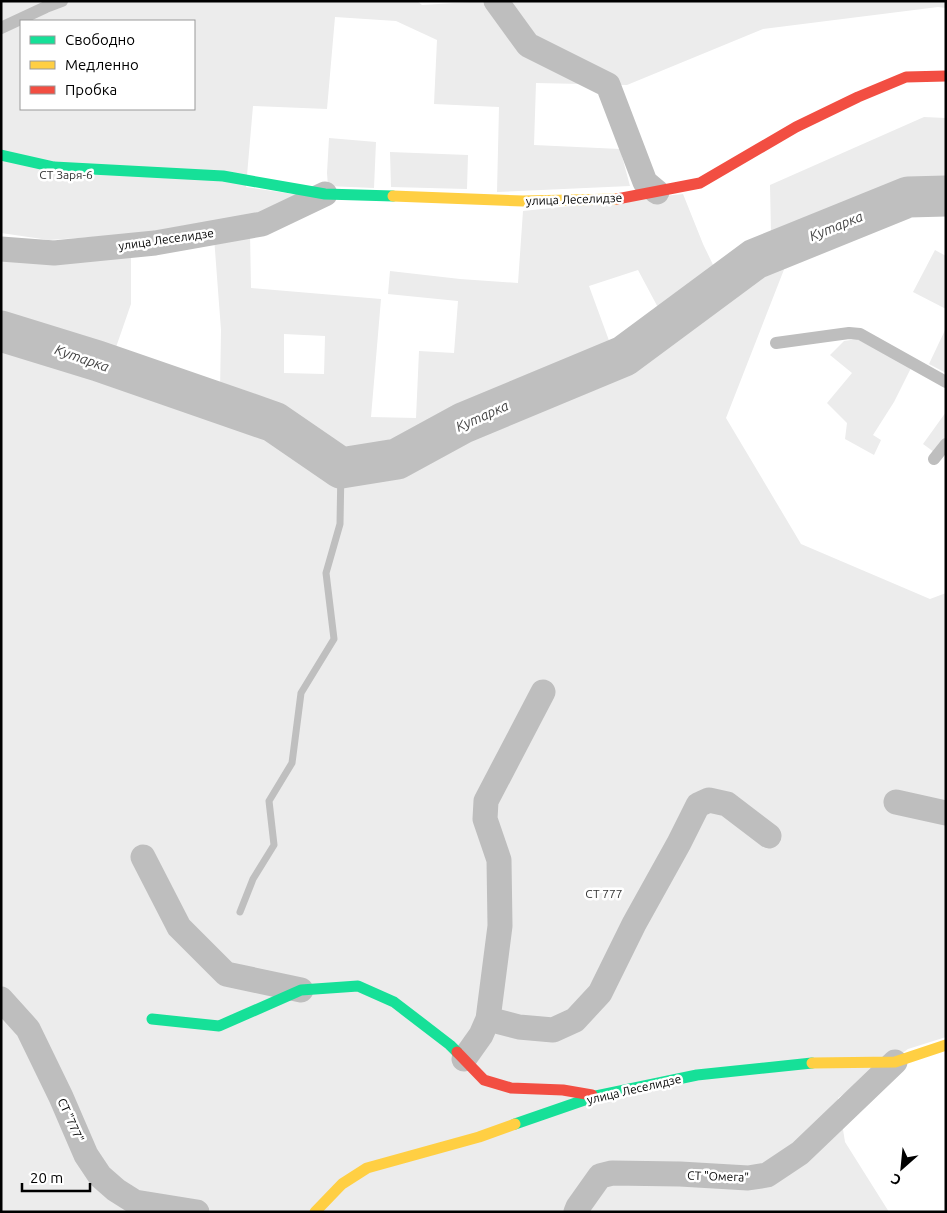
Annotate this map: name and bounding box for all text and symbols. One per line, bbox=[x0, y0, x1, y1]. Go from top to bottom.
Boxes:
legend bbox=[20, 20, 195, 110]
text: Свободно bbox=[65, 31, 135, 48]
text: Медленно bbox=[65, 56, 139, 73]
text: Пробка bbox=[65, 81, 117, 98]
park label: СТ Заря-6 bbox=[39, 168, 93, 181]
street label: улица Леселидзе bbox=[526, 191, 622, 207]
water label: Кутарка bbox=[807, 208, 865, 244]
street label: улица Леселидзе bbox=[117, 226, 215, 252]
water label: Кутарка bbox=[53, 341, 112, 375]
water label: Кутарка bbox=[453, 397, 511, 435]
park label: СТ 777 bbox=[585, 887, 623, 900]
street label: улица Леселидзе bbox=[586, 1072, 682, 1106]
street label: СТ "777" bbox=[56, 1096, 86, 1144]
north arrow bbox=[877, 1143, 927, 1193]
scale bar bbox=[22, 1160, 90, 1192]
street label: СТ "Омега" bbox=[687, 1168, 749, 1184]
text: 20 m bbox=[30, 1169, 63, 1186]
text: С bbox=[888, 1170, 904, 1189]

